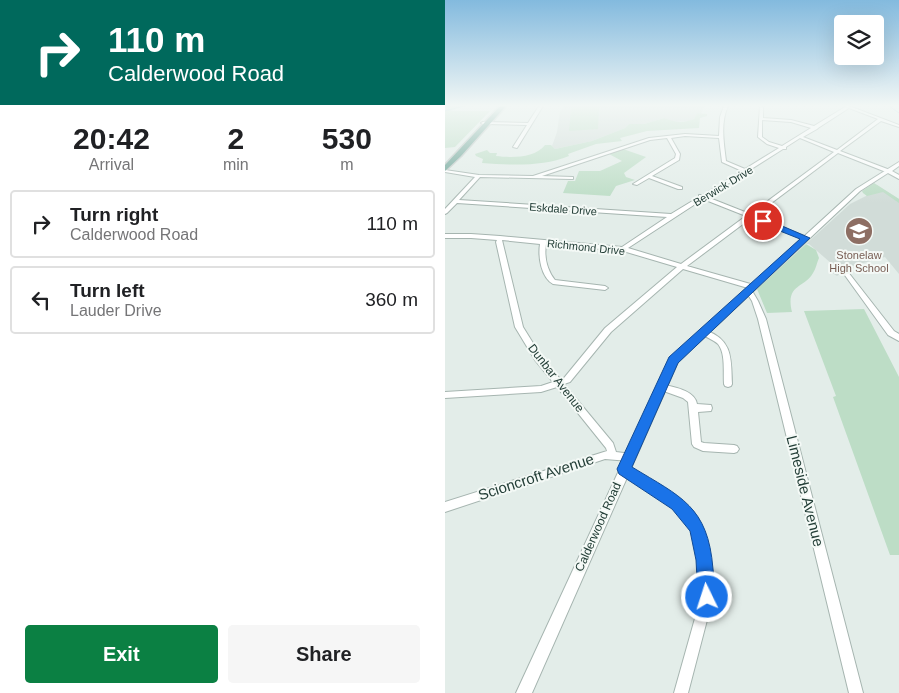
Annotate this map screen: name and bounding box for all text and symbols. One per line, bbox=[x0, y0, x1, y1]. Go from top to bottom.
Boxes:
map controls bbox=[834, 15, 884, 65]
button: layers bbox=[834, 15, 884, 65]
icon: right bbox=[25, 20, 90, 85]
text: 110 m bbox=[108, 20, 205, 59]
text: Calderwood Road bbox=[108, 61, 284, 86]
text: 20:42 bbox=[73, 122, 150, 155]
text: 2 bbox=[227, 122, 244, 155]
text: 530 bbox=[322, 122, 372, 155]
text: Arrival bbox=[89, 156, 134, 173]
text: min bbox=[223, 156, 249, 173]
text: m bbox=[340, 156, 353, 173]
street label: Berwick Drive bbox=[691, 164, 755, 208]
pin bbox=[742, 200, 784, 242]
street label: Eskdale Drive bbox=[529, 201, 597, 217]
text: Turn right bbox=[70, 204, 158, 225]
icon: arrive bbox=[749, 207, 777, 235]
icon: right bbox=[27, 210, 55, 238]
text: 110 m bbox=[367, 213, 418, 234]
school or university icon: Stonelaw High School bbox=[844, 216, 874, 246]
text: Calderwood Road bbox=[70, 226, 198, 243]
street label: Richmond Drive bbox=[546, 237, 626, 257]
place label: Stonelaw High School bbox=[829, 249, 889, 274]
text: Turn left bbox=[70, 280, 145, 301]
icon: left bbox=[27, 286, 55, 314]
text: 360 m bbox=[365, 289, 418, 310]
text: Lauder Drive bbox=[70, 302, 162, 319]
street label: Dunbar Avenue bbox=[525, 341, 587, 415]
street label: Limeside Avenue bbox=[783, 434, 828, 548]
street label: Scioncroft Avenue bbox=[476, 450, 596, 503]
street label: Calderwood Road bbox=[572, 480, 624, 574]
position arrow bbox=[680, 570, 732, 622]
button: Exit bbox=[25, 625, 218, 683]
button: Share bbox=[228, 625, 420, 683]

